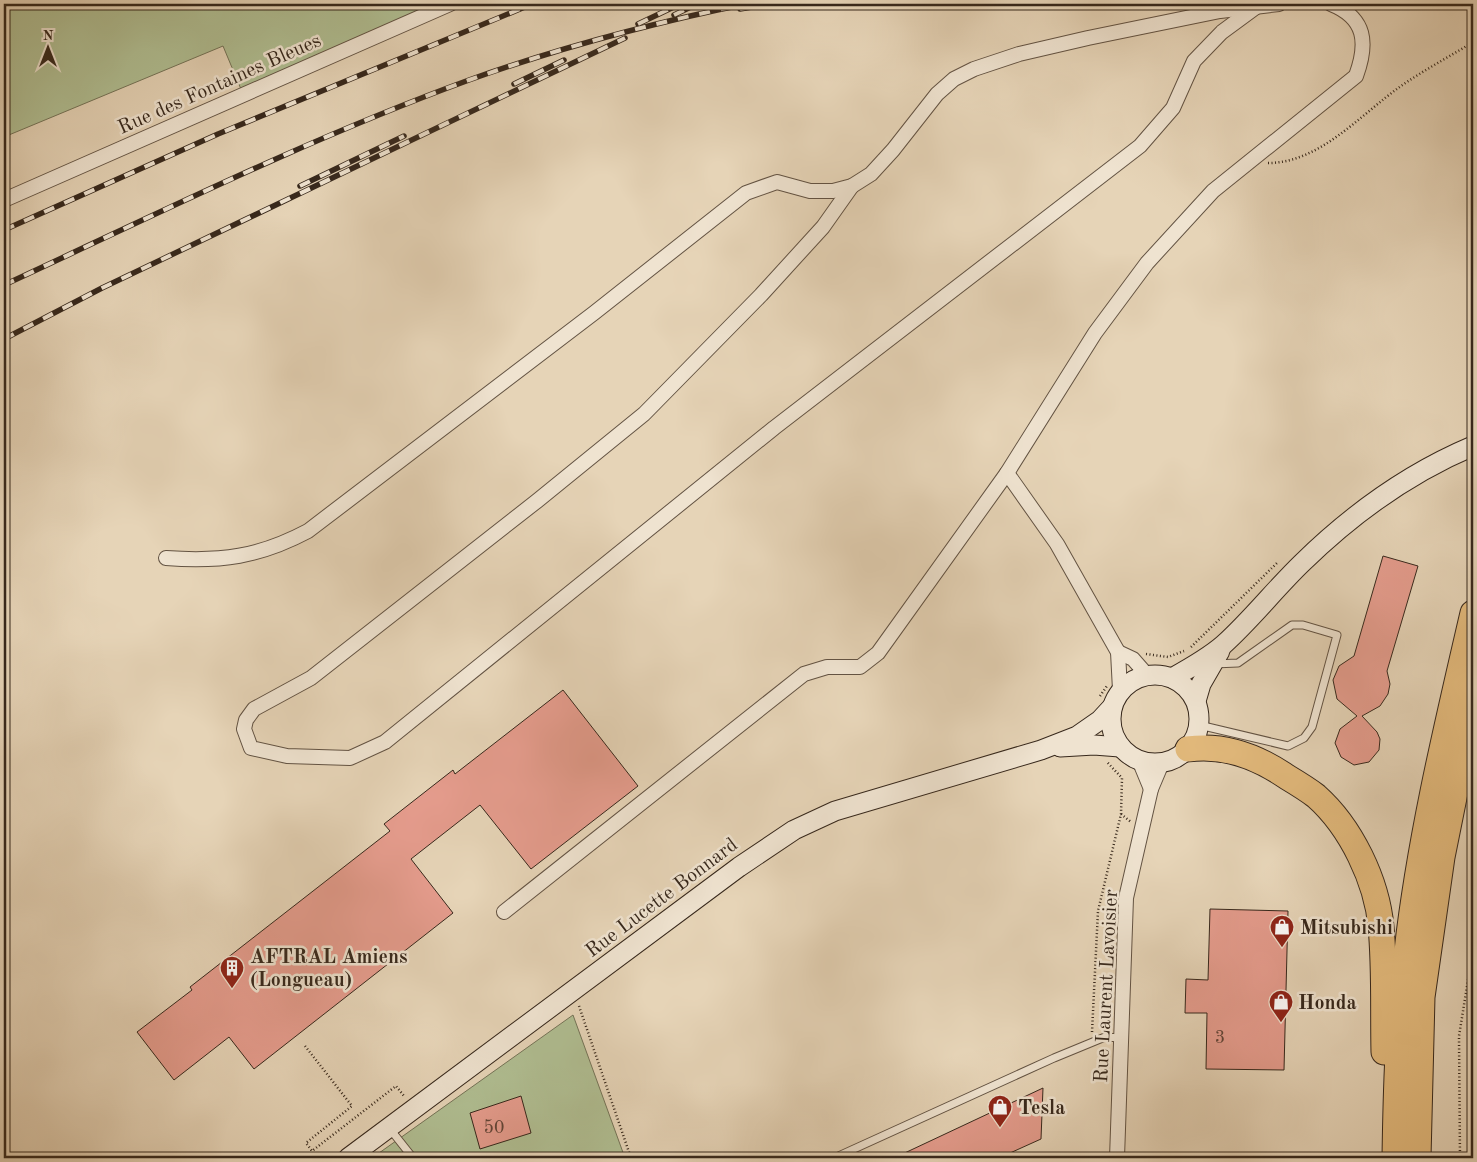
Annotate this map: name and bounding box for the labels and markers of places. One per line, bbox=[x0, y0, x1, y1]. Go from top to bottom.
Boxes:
shop icon: Mitsubishi bbox=[1269, 914, 1295, 948]
place label: Mitsubishi bbox=[1300, 919, 1393, 939]
place label: AFTRAL Amiens (Longueau) bbox=[250, 948, 408, 991]
building icon: AFTRAL Amiens (Longueau) bbox=[219, 955, 245, 989]
shop icon: Honda bbox=[1268, 989, 1294, 1023]
place label: Honda bbox=[1298, 994, 1357, 1014]
shop icon: Tesla bbox=[987, 1094, 1013, 1128]
place label: Tesla bbox=[1018, 1099, 1065, 1119]

